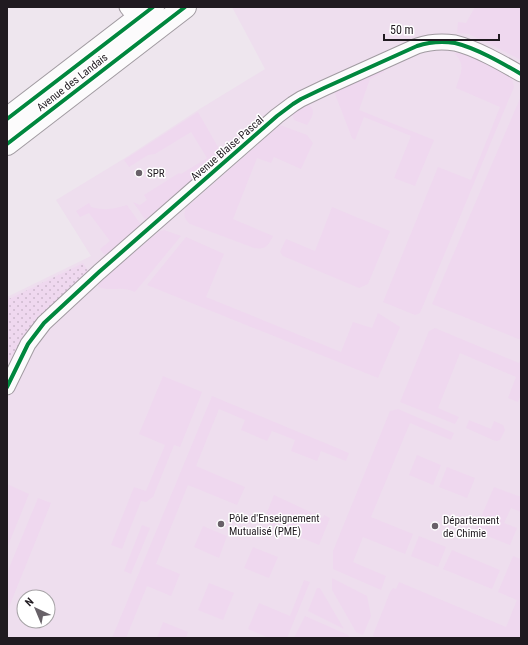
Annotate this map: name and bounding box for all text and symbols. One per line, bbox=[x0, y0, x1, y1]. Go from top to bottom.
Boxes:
scale bar bbox=[384, 16, 499, 42]
text: 50 m bbox=[390, 23, 414, 37]
street label: Avenue des Landais bbox=[34, 51, 110, 114]
street label: Avenue Blaise Pascal bbox=[188, 113, 266, 184]
place label: SPR bbox=[147, 167, 165, 180]
marker: SPR bbox=[134, 168, 144, 178]
place label: Pôle d'Enseignement Mutualisé (PME) bbox=[229, 512, 320, 538]
place label: Département de Chimie bbox=[443, 514, 499, 540]
marker: Pôle d'Enseignement Mutualisé (PME) bbox=[216, 519, 226, 529]
marker: Département de Chimie bbox=[430, 521, 440, 531]
north arrow bbox=[16, 589, 56, 629]
text: N bbox=[22, 595, 37, 609]

